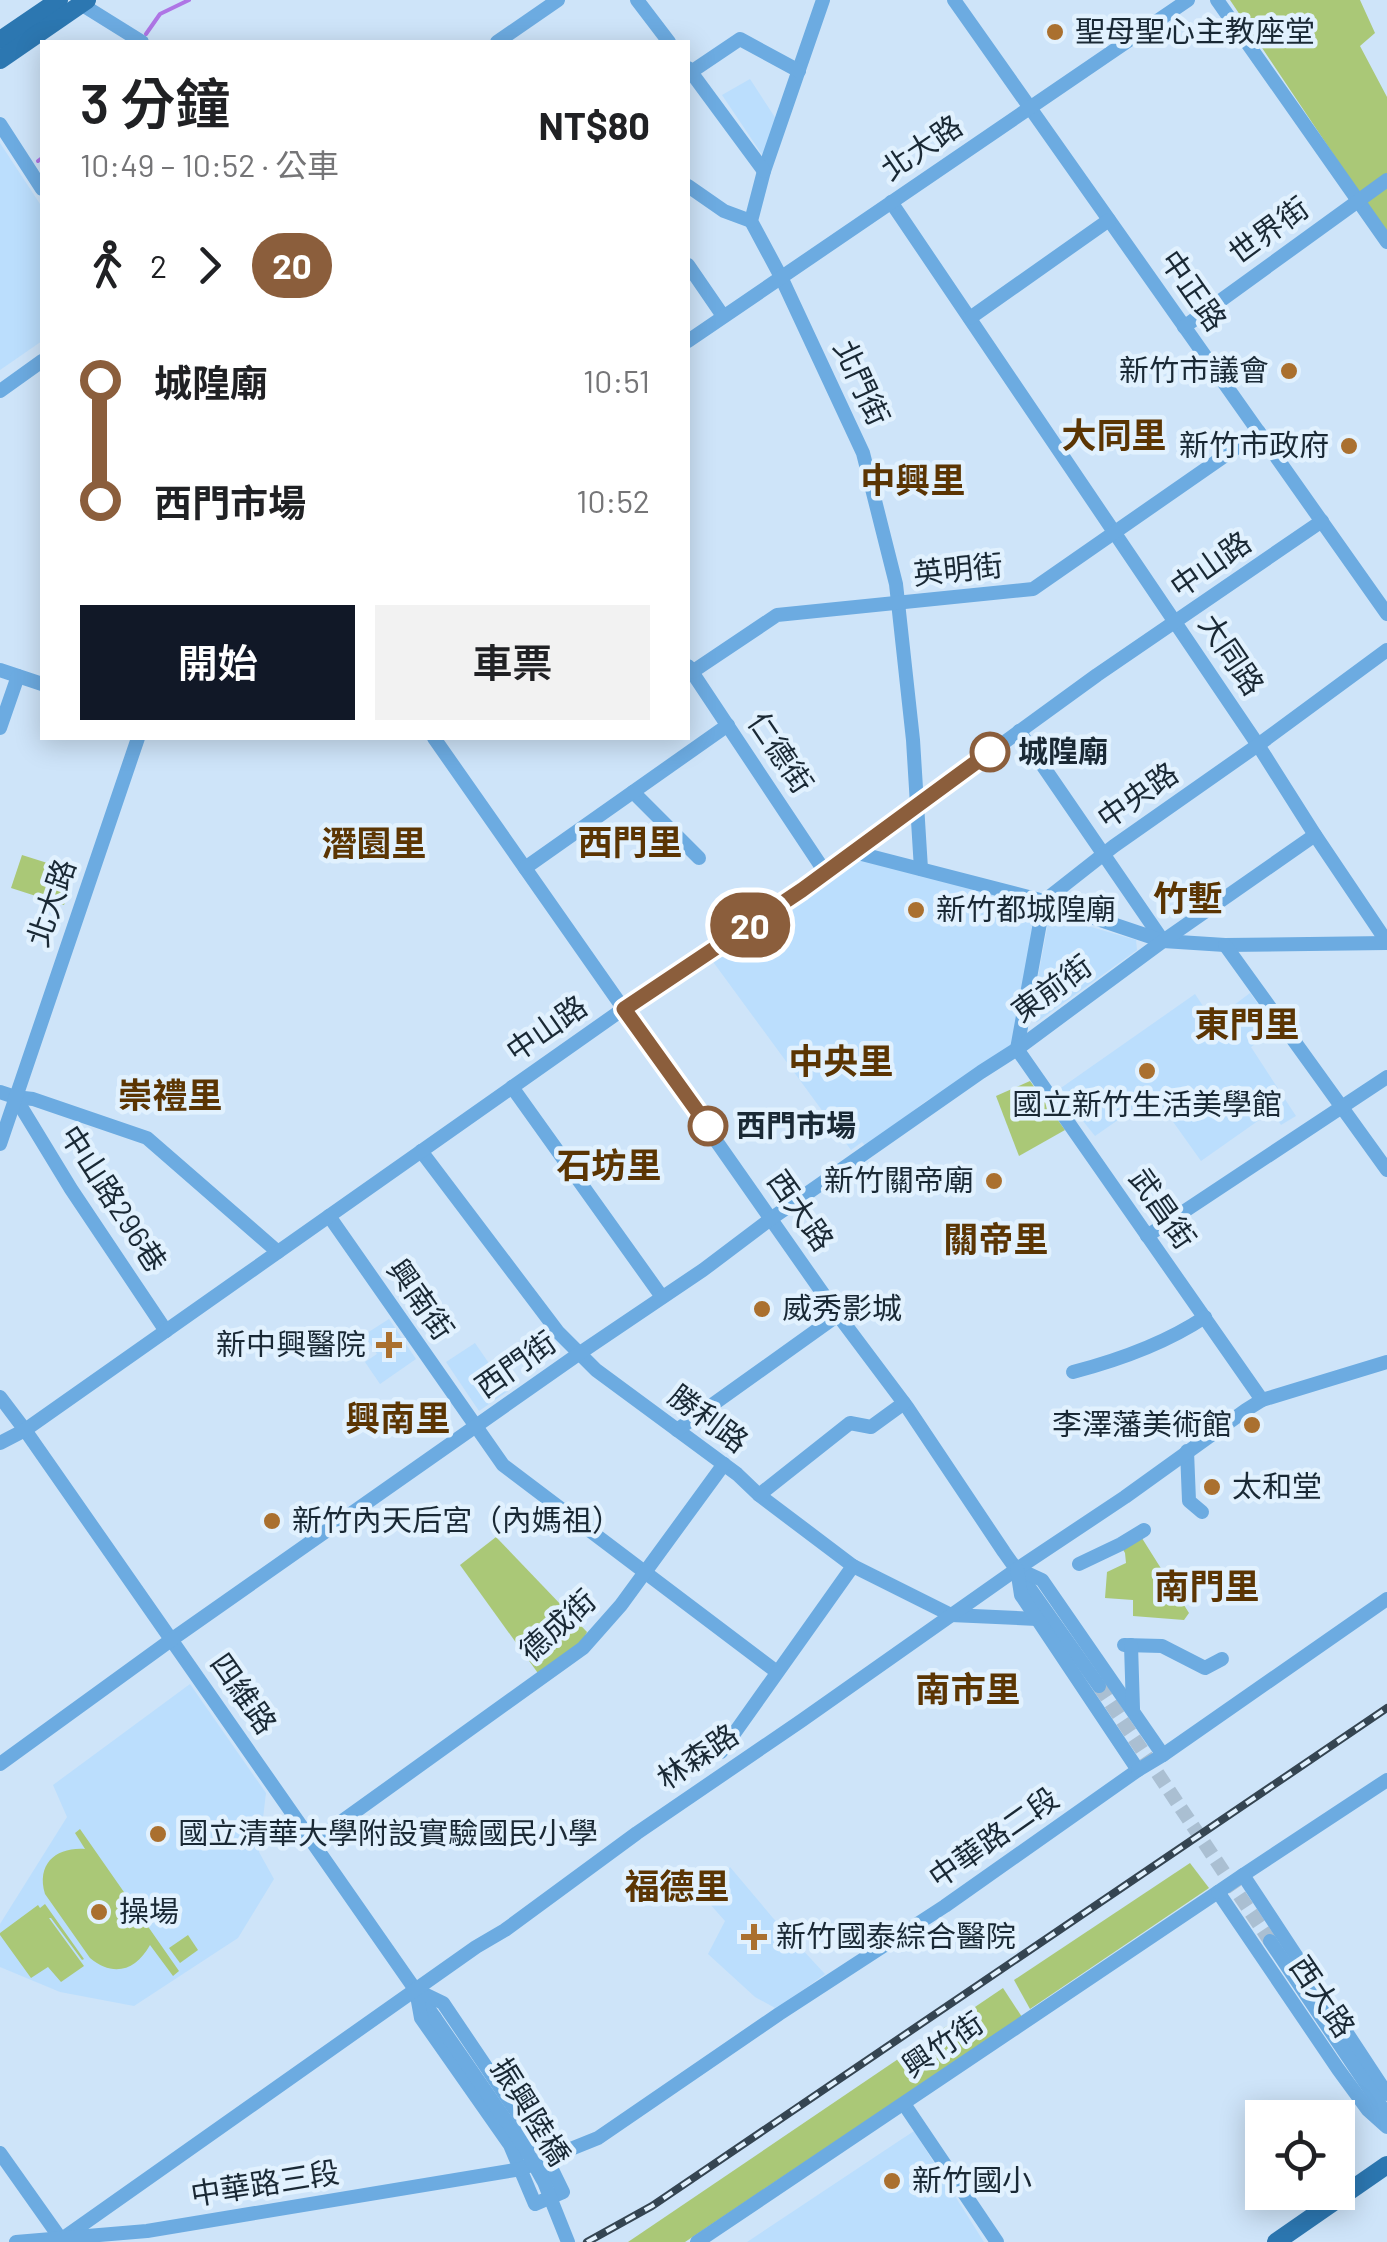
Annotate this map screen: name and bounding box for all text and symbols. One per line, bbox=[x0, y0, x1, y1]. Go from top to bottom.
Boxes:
place label: 聖母聖心主教座堂 bbox=[1075, 12, 1315, 48]
marker: 聖母聖心主教座堂 bbox=[1044, 21, 1066, 43]
text: 3 分鐘 bbox=[80, 69, 230, 135]
text: NT$80 bbox=[539, 102, 650, 148]
street label: 北大路 bbox=[874, 106, 968, 186]
text: 10:49 – 10:52 · 公車 bbox=[80, 145, 339, 183]
street label: 世界街 bbox=[1221, 188, 1315, 270]
icon: walk bbox=[80, 238, 135, 293]
icon: forward bbox=[182, 238, 237, 293]
street label: 中正路 bbox=[1154, 243, 1235, 337]
text: 20 bbox=[272, 244, 312, 286]
text: 2 bbox=[150, 246, 167, 284]
street label: 北門街 bbox=[827, 334, 898, 431]
place label: 新竹市議會 bbox=[1119, 351, 1269, 387]
text: 城隍廟 bbox=[154, 359, 268, 405]
marker: 新竹市議會 bbox=[1278, 360, 1300, 382]
text: 10:51 bbox=[583, 361, 650, 399]
district label: 大同里 bbox=[1061, 413, 1167, 455]
place label: 新竹市政府 bbox=[1179, 426, 1329, 462]
marker: 新竹市政府 bbox=[1338, 435, 1360, 457]
district label: 中興里 bbox=[860, 458, 966, 500]
text: 西門市場 bbox=[154, 479, 306, 525]
text: 10:52 bbox=[576, 481, 650, 519]
street label: 中山路 bbox=[1163, 523, 1257, 604]
street label: 英明街 bbox=[911, 545, 1004, 591]
button: 開始 bbox=[80, 605, 355, 720]
button: 車票 bbox=[375, 605, 650, 720]
street label: 大同路 bbox=[1193, 607, 1273, 701]
street label: 仁德街 bbox=[742, 705, 822, 799]
place label: 城隍廟 bbox=[1018, 732, 1108, 768]
marker: 城隍廟 bbox=[971, 733, 1009, 771]
street label: 中央路 bbox=[1090, 754, 1184, 835]
district label: 西門里 bbox=[577, 820, 683, 862]
district label: 潛園里 bbox=[321, 821, 427, 863]
street label: 北大路 bbox=[18, 854, 82, 951]
district label: 竹塹 bbox=[1153, 876, 1223, 918]
place label: 新竹都城隍廟 bbox=[936, 890, 1116, 926]
line badge: 20 bbox=[705, 892, 795, 958]
marker: 新竹都城隍廟 bbox=[905, 899, 927, 921]
text: 20 bbox=[730, 904, 770, 946]
street label: 東前街 bbox=[1004, 946, 1098, 1028]
street label: 中山路 bbox=[499, 987, 593, 1068]
district label: 東門里 bbox=[1194, 1002, 1300, 1044]
district label: 中央里 bbox=[788, 1039, 894, 1081]
marker: 國立新竹生活美學館 bbox=[1136, 1060, 1158, 1082]
district label: 崇禮里 bbox=[117, 1073, 223, 1115]
place label: 國立新竹生活美學館 bbox=[1012, 1085, 1282, 1121]
place label: 西門市場 bbox=[736, 1106, 856, 1142]
marker: 西門市場 bbox=[689, 1107, 727, 1145]
street label: 中山路296巷 bbox=[54, 1118, 175, 1278]
district label: 石坊里 bbox=[556, 1143, 662, 1185]
place label: 新竹關帝廟 bbox=[824, 1161, 974, 1197]
street label: 武昌街 bbox=[1123, 1161, 1204, 1255]
street label: 西大路 bbox=[761, 1163, 842, 1257]
marker: 新竹關帝廟 bbox=[983, 1170, 1005, 1192]
district label: 關帝里 bbox=[943, 1217, 1049, 1259]
street label: 興南街 bbox=[381, 1252, 462, 1346]
place label: 威秀影城 bbox=[782, 1289, 902, 1325]
marker: 威秀影城 bbox=[751, 1298, 773, 1320]
street label: 西門街 bbox=[468, 1323, 562, 1404]
place label: 新中興醫院 bbox=[216, 1325, 366, 1361]
marker: 新中興醫院 bbox=[376, 1332, 402, 1358]
street label: 勝利路 bbox=[662, 1376, 756, 1459]
district label: 興南里 bbox=[345, 1396, 451, 1438]
place label: 李澤藩美術館 bbox=[1052, 1405, 1232, 1441]
marker: 李澤藩美術館 bbox=[1241, 1414, 1263, 1436]
place label: 太和堂 bbox=[1232, 1467, 1322, 1503]
marker: 太和堂 bbox=[1201, 1476, 1223, 1498]
place label: 新竹內天后宮（內媽祖） bbox=[292, 1501, 622, 1537]
marker: 新竹內天后宮（內媽祖） bbox=[261, 1510, 283, 1532]
district label: 南門里 bbox=[1154, 1564, 1260, 1606]
street label: 德成街 bbox=[511, 1581, 602, 1668]
street label: 四維路 bbox=[204, 1646, 285, 1740]
district label: 南市里 bbox=[915, 1667, 1021, 1709]
street label: 林森路 bbox=[650, 1715, 744, 1795]
street label: 中華路二段 bbox=[921, 1779, 1065, 1894]
place label: 國立清華大學附設實驗國民小學 bbox=[178, 1814, 598, 1850]
marker: 國立清華大學附設實驗國民小學 bbox=[147, 1823, 169, 1845]
district label: 福德里 bbox=[624, 1864, 730, 1906]
place label: 操場 bbox=[119, 1892, 179, 1928]
marker: 操場 bbox=[88, 1901, 110, 1923]
place label: 新竹國泰綜合醫院 bbox=[776, 1917, 1016, 1953]
marker: 新竹國泰綜合醫院 bbox=[741, 1924, 767, 1950]
street label: 西大路 bbox=[1284, 1949, 1364, 2043]
street label: 興竹街 bbox=[895, 2003, 989, 2083]
street label: 振興陸橋 bbox=[485, 2051, 579, 2171]
map controls bbox=[1245, 2100, 1355, 2210]
button: locate bbox=[1245, 2100, 1355, 2210]
street label: 中華路三段 bbox=[188, 2153, 342, 2212]
place label: 新竹國小 bbox=[912, 2161, 1032, 2197]
marker: 新竹國小 bbox=[881, 2170, 903, 2192]

